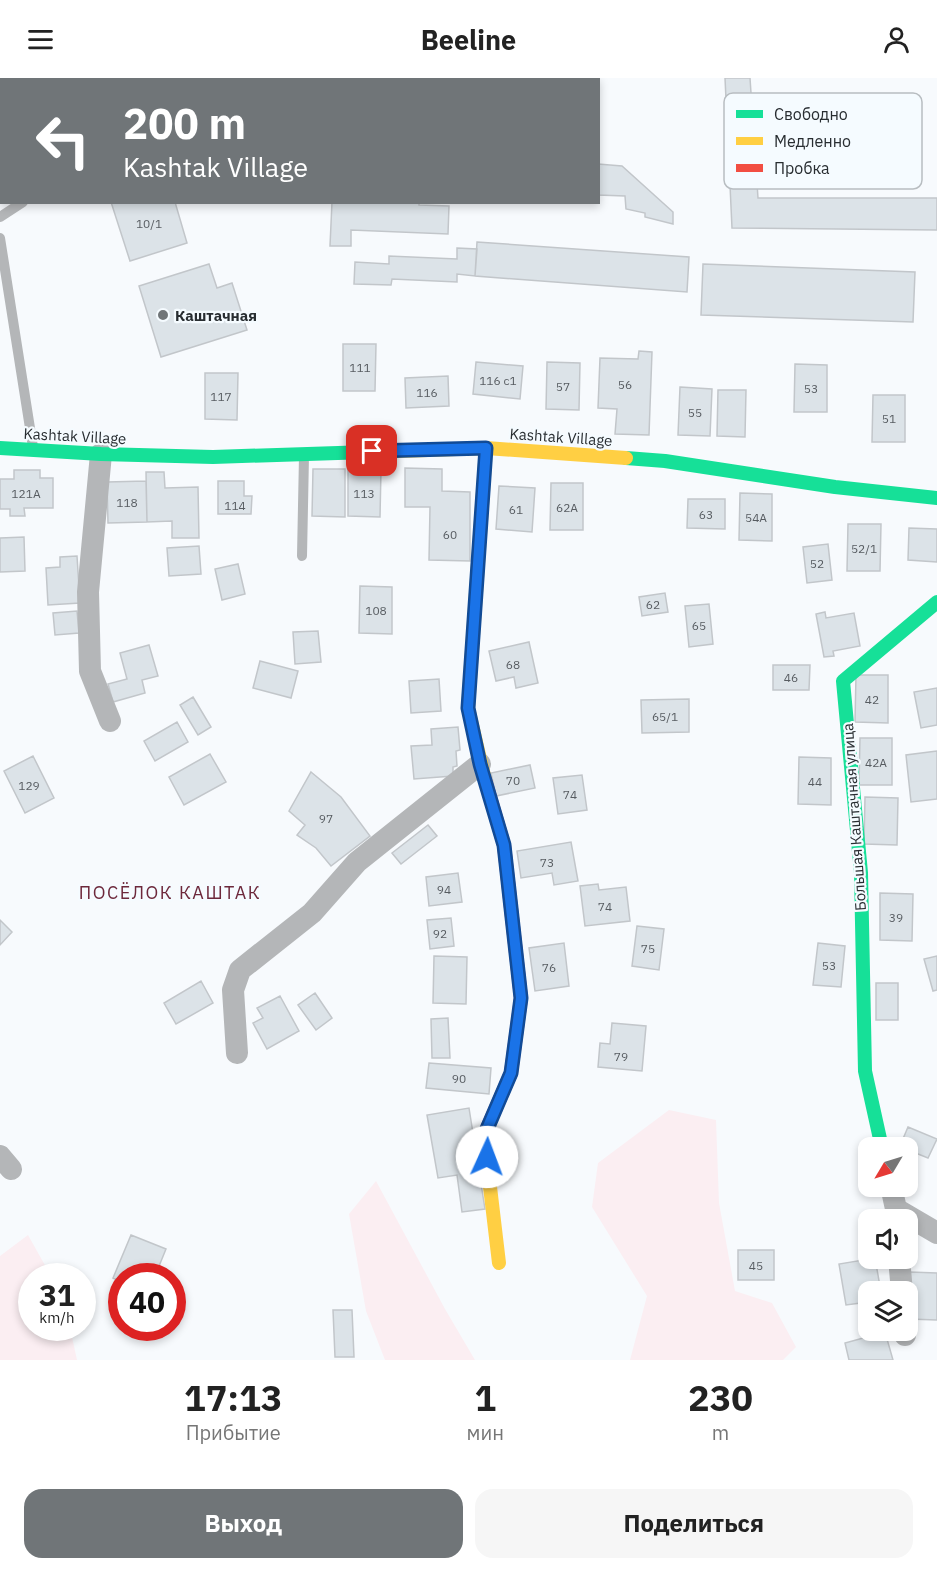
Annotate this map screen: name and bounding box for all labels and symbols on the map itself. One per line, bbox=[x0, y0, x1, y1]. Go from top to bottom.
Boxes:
legend bbox=[724, 93, 922, 189]
text: Свободно bbox=[774, 104, 848, 124]
text: Медленно bbox=[774, 131, 851, 151]
text: Пробка bbox=[774, 158, 830, 178]
house number: 10/1 bbox=[136, 216, 162, 231]
place label: Каштачная bbox=[175, 306, 257, 325]
marker: Каштачная bbox=[156, 308, 170, 322]
house number: 111 bbox=[349, 360, 371, 375]
house number: 116 с1 bbox=[479, 373, 517, 388]
house number: 56 bbox=[618, 377, 632, 392]
house number: 57 bbox=[556, 379, 570, 394]
house number: 53 bbox=[804, 381, 818, 396]
house number: 116 bbox=[416, 385, 438, 400]
house number: 117 bbox=[210, 389, 232, 404]
house number: 55 bbox=[688, 405, 702, 420]
house number: 51 bbox=[882, 411, 896, 426]
street label: Kashtak Village bbox=[23, 424, 127, 448]
street label: Kashtak Village bbox=[509, 424, 613, 450]
pin bbox=[346, 425, 397, 476]
house number: 121А bbox=[11, 486, 41, 501]
house number: 113 bbox=[353, 486, 375, 501]
house number: 118 bbox=[116, 495, 138, 510]
house number: 114 bbox=[224, 498, 246, 513]
house number: 62А bbox=[556, 500, 578, 515]
house number: 61 bbox=[509, 502, 523, 517]
house number: 63 bbox=[699, 507, 713, 522]
house number: 54А bbox=[745, 510, 767, 525]
house number: 60 bbox=[443, 527, 457, 542]
house number: 52/1 bbox=[851, 541, 877, 556]
house number: 52 bbox=[810, 556, 824, 571]
house number: 62 bbox=[646, 597, 660, 612]
house number: 108 bbox=[365, 603, 387, 618]
house number: 65 bbox=[692, 618, 706, 633]
house number: 68 bbox=[506, 657, 520, 672]
house number: 46 bbox=[784, 670, 798, 685]
house number: 42 bbox=[865, 692, 879, 707]
house number: 65/1 bbox=[652, 709, 678, 724]
street label: Большая Каштачная улица bbox=[838, 722, 870, 912]
house number: 42А bbox=[865, 755, 887, 770]
house number: 70 bbox=[506, 773, 520, 788]
house number: 44 bbox=[808, 774, 822, 789]
house number: 129 bbox=[18, 778, 40, 793]
house number: 74 bbox=[563, 787, 577, 802]
house number: 97 bbox=[319, 811, 333, 826]
house number: 73 bbox=[540, 855, 554, 870]
district label: ПОСЁЛОК КАШТАК bbox=[79, 881, 261, 904]
house number: 94 bbox=[437, 882, 451, 897]
house number: 74 bbox=[598, 899, 612, 914]
house number: 39 bbox=[889, 910, 903, 925]
house number: 92 bbox=[433, 926, 447, 941]
house number: 75 bbox=[641, 941, 655, 956]
house number: 53 bbox=[822, 958, 836, 973]
house number: 76 bbox=[542, 960, 556, 975]
house number: 79 bbox=[614, 1049, 628, 1064]
house number: 90 bbox=[452, 1071, 466, 1086]
position arrow bbox=[455, 1125, 519, 1189]
north arrow bbox=[858, 1137, 918, 1197]
house number: 45 bbox=[749, 1258, 763, 1273]
speed limit sign: 40 bbox=[108, 1263, 186, 1341]

